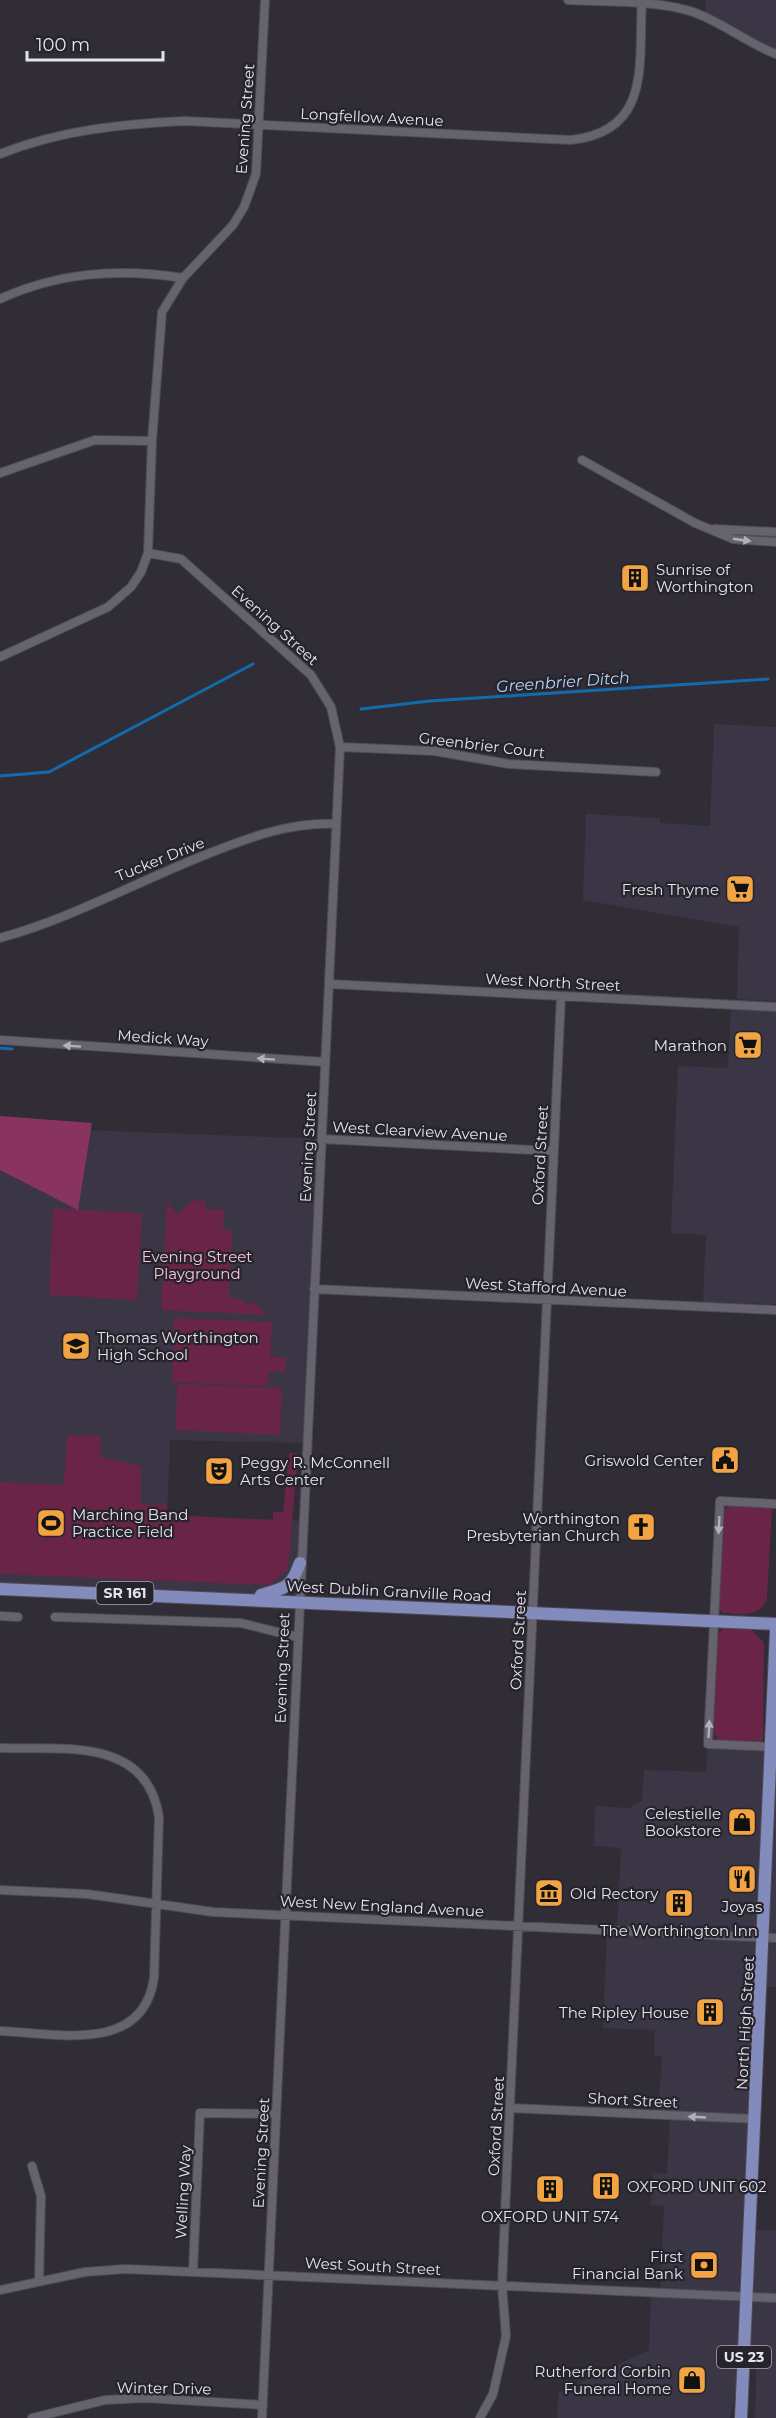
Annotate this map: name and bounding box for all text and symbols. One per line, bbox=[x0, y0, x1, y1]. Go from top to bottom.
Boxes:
scale bar bbox=[27, 24, 164, 62]
text: 100 m bbox=[36, 34, 90, 56]
street label: Evening Street bbox=[232, 63, 258, 175]
street label: Longfellow Avenue bbox=[300, 104, 444, 130]
one-way arrow bbox=[733, 535, 752, 544]
place label: Sunrise of Worthington bbox=[656, 560, 754, 596]
building icon: Sunrise of Worthington bbox=[619, 562, 651, 594]
street label: Evening Street bbox=[228, 581, 322, 669]
water label: Greenbrier Ditch bbox=[496, 668, 630, 696]
street label: Greenbrier Court bbox=[418, 728, 546, 762]
street label: Tucker Drive bbox=[113, 833, 207, 885]
supermarket icon: Fresh Thyme bbox=[724, 873, 756, 905]
place label: Fresh Thyme bbox=[622, 880, 719, 899]
street label: West North Street bbox=[485, 969, 621, 995]
street label: Medick Way bbox=[117, 1025, 210, 1051]
supermarket icon: Marathon bbox=[732, 1029, 764, 1061]
place label: Marathon bbox=[654, 1036, 727, 1055]
one-way arrow bbox=[62, 1041, 81, 1050]
one-way arrow bbox=[257, 1054, 276, 1063]
street label: Evening Street bbox=[296, 1091, 320, 1203]
street label: Oxford Street bbox=[528, 1105, 552, 1205]
street label: West Clearview Avenue bbox=[332, 1117, 508, 1145]
park label: Evening Street Playground bbox=[142, 1247, 252, 1283]
street label: West Stafford Avenue bbox=[465, 1273, 627, 1301]
place label: Thomas Worthington High School bbox=[97, 1328, 259, 1364]
school or university icon: Thomas Worthington High School bbox=[60, 1330, 92, 1362]
public building icon: Griswold Center bbox=[709, 1444, 741, 1476]
place label: Griswold Center bbox=[584, 1451, 704, 1470]
place label: Peggy R. McConnell Arts Center bbox=[240, 1453, 390, 1489]
theatre icon: Peggy R. McConnell Arts Center bbox=[203, 1455, 235, 1487]
place label: Marching Band Practice Field bbox=[72, 1505, 188, 1541]
sports icon: Marching Band Practice Field bbox=[35, 1507, 67, 1539]
place label: Worthington Presbyterian Church bbox=[466, 1509, 620, 1545]
church icon: Worthington Presbyterian Church bbox=[625, 1511, 657, 1543]
one-way arrow bbox=[714, 1515, 723, 1534]
street label: West Dublin Granville Road bbox=[286, 1576, 492, 1606]
road number: SR 161 bbox=[96, 1582, 154, 1604]
street label: Oxford Street bbox=[506, 1590, 530, 1690]
street label: Evening Street bbox=[271, 1612, 293, 1724]
one-way arrow bbox=[704, 1720, 713, 1739]
place label: Celestielle Bookstore bbox=[645, 1804, 721, 1840]
shop icon: Celestielle Bookstore bbox=[726, 1806, 758, 1838]
restaurant icon: Joyas bbox=[726, 1863, 758, 1895]
museum icon: Old Rectory bbox=[533, 1877, 565, 1909]
place label: Old Rectory bbox=[570, 1884, 659, 1903]
building icon: The Worthington Inn bbox=[663, 1887, 695, 1919]
street label: West New England Avenue bbox=[279, 1891, 485, 1921]
place label: Joyas bbox=[721, 1897, 762, 1916]
place label: The Worthington Inn bbox=[600, 1921, 758, 1940]
street label: North High Street bbox=[732, 1956, 758, 2090]
building icon: The Ripley House bbox=[694, 1996, 726, 2028]
place label: The Ripley House bbox=[559, 2003, 689, 2022]
street label: Oxford Street bbox=[484, 2076, 508, 2176]
street label: Short Street bbox=[587, 2088, 679, 2112]
street label: Evening Street bbox=[249, 2097, 273, 2209]
one-way arrow bbox=[687, 2112, 706, 2121]
street label: Welling Way bbox=[171, 2144, 195, 2239]
building icon: OXFORD UNIT 602 bbox=[590, 2170, 622, 2202]
building icon: OXFORD UNIT 574 bbox=[534, 2173, 566, 2205]
place label: OXFORD UNIT 602 bbox=[627, 2177, 767, 2196]
place label: OXFORD UNIT 574 bbox=[481, 2207, 619, 2226]
place label: First Financial Bank bbox=[572, 2247, 683, 2283]
bank icon: First Financial Bank bbox=[688, 2249, 720, 2281]
street label: West South Street bbox=[304, 2253, 442, 2279]
road number: US 23 bbox=[717, 2346, 771, 2368]
place label: Rutherford Corbin Funeral Home bbox=[535, 2362, 671, 2398]
shop icon: Rutherford Corbin Funeral Home bbox=[676, 2364, 708, 2396]
street label: Winter Drive bbox=[116, 2378, 212, 2398]

